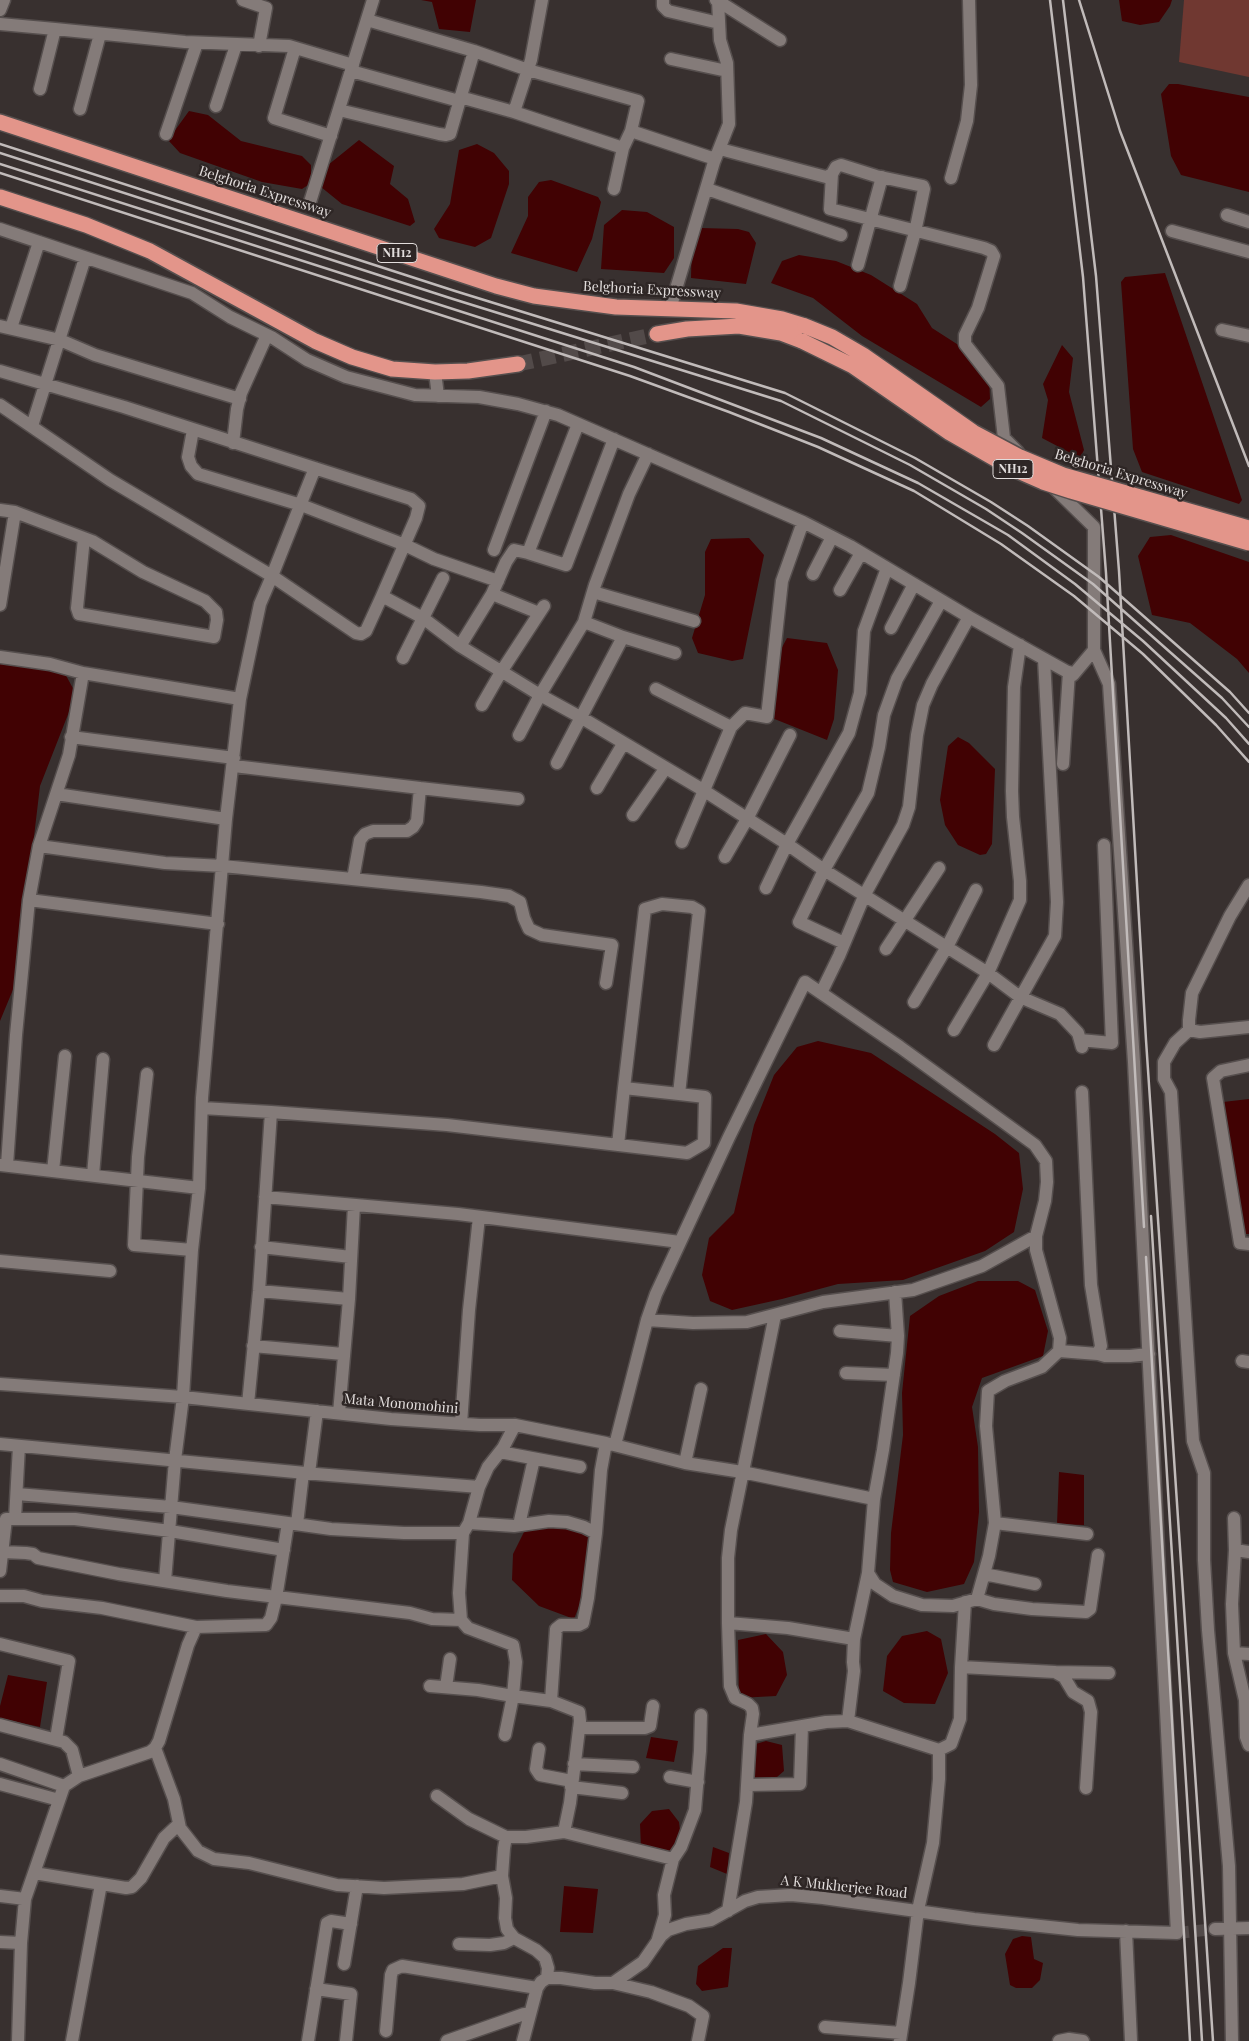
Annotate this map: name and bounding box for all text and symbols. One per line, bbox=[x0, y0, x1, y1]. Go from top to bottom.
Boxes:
street label: Belghoria Expressway bbox=[197, 163, 333, 221]
road number: NH12 bbox=[377, 244, 417, 262]
street label: Belghoria Expressway bbox=[583, 278, 721, 302]
street label: Belghoria Expressway bbox=[1053, 446, 1189, 502]
road number: NH12 bbox=[993, 459, 1033, 478]
street label: Mata Monomohini bbox=[343, 1391, 459, 1417]
street label: A K Mukherjee Road bbox=[780, 1872, 908, 1902]

